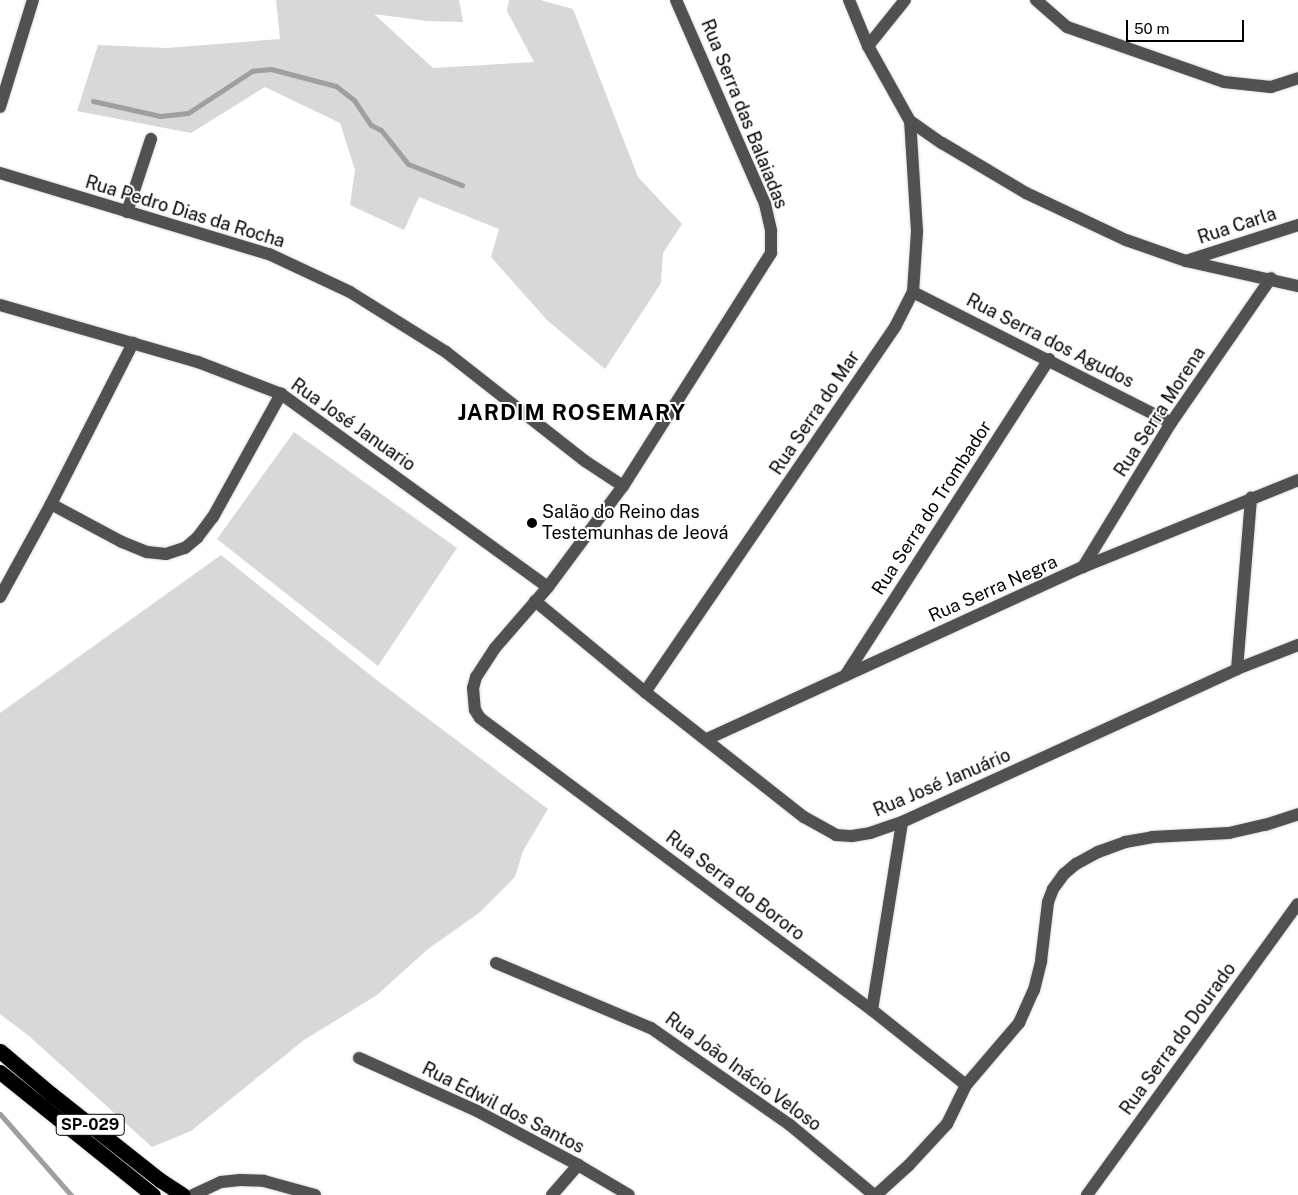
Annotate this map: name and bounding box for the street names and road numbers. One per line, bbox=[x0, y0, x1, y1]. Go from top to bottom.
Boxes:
street label: Rua Serra das Balaiadas bbox=[696, 16, 792, 212]
street label: Rua Pedro Dias da Rocha bbox=[82, 171, 288, 253]
street label: Rua Carla bbox=[1195, 203, 1279, 249]
street label: Rua Serra dos Agudos bbox=[963, 289, 1137, 393]
street label: Rua Serra Morena bbox=[1110, 343, 1210, 481]
street label: Rua Serra do Mar bbox=[765, 347, 865, 479]
street label: Rua José Januario bbox=[287, 374, 419, 476]
street label: Rua Serra do Trombador bbox=[867, 417, 997, 599]
street label: Rua Serra Negra bbox=[925, 551, 1061, 627]
street label: Rua José Januário bbox=[870, 744, 1014, 822]
street label: Rua Serra do Bororo bbox=[661, 827, 809, 945]
street label: Rua Serra do Dourado bbox=[1115, 959, 1241, 1119]
street label: Rua João Inácio Veloso bbox=[660, 1008, 826, 1136]
street label: Rua Edwil dos Santos bbox=[418, 1058, 588, 1158]
road number: SP-029 bbox=[55, 1112, 125, 1138]

